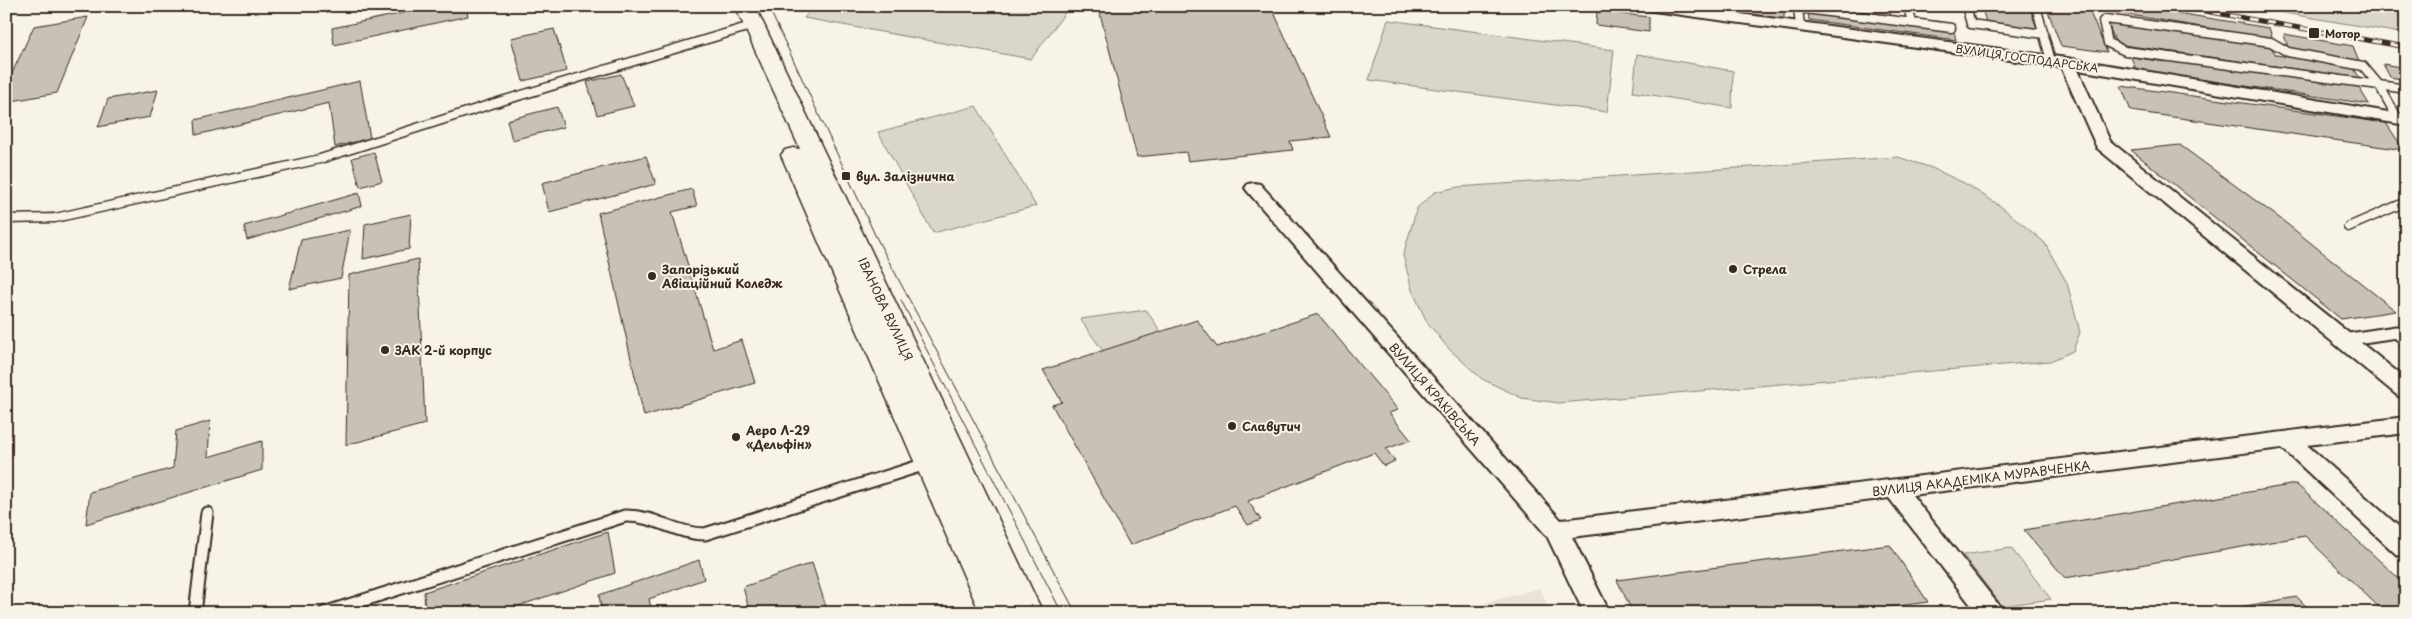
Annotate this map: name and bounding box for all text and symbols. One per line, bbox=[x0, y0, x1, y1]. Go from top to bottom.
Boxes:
place label: Мотор bbox=[2325, 25, 2361, 42]
marker: Мотор bbox=[2307, 26, 2321, 40]
street label: ВУЛИЦЯ ГОСПОДАРСЬКА bbox=[1955, 40, 2100, 76]
place label: вул. Залізнична bbox=[856, 167, 955, 185]
marker: вул. Залізнична bbox=[840, 170, 852, 182]
street label: ІВАНОВА ВУЛИЦЯ bbox=[854, 254, 918, 364]
place label: Запорізький Авіаційний Коледж bbox=[661, 260, 784, 292]
place label: Стрела bbox=[1743, 260, 1787, 278]
marker: Стрела bbox=[1727, 263, 1739, 275]
marker: Запорізький Авіаційний Коледж bbox=[646, 270, 658, 282]
street label: ВУЛИЦЯ КРАКІВСЬКА bbox=[1385, 339, 1485, 449]
place label: ЗАК 2-й корпус bbox=[394, 341, 492, 359]
marker: ЗАК 2-й корпус bbox=[379, 344, 391, 356]
place label: Славутич bbox=[1242, 417, 1301, 435]
marker: Славутич bbox=[1226, 420, 1238, 432]
place label: Аеро Л-29 «Дельфін» bbox=[745, 421, 812, 453]
marker: Аеро Л-29 «Дельфін» bbox=[730, 431, 742, 443]
street label: ВУЛИЦЯ АКАДЕМІКА МУРАВЧЕНКА bbox=[1871, 456, 2091, 500]

